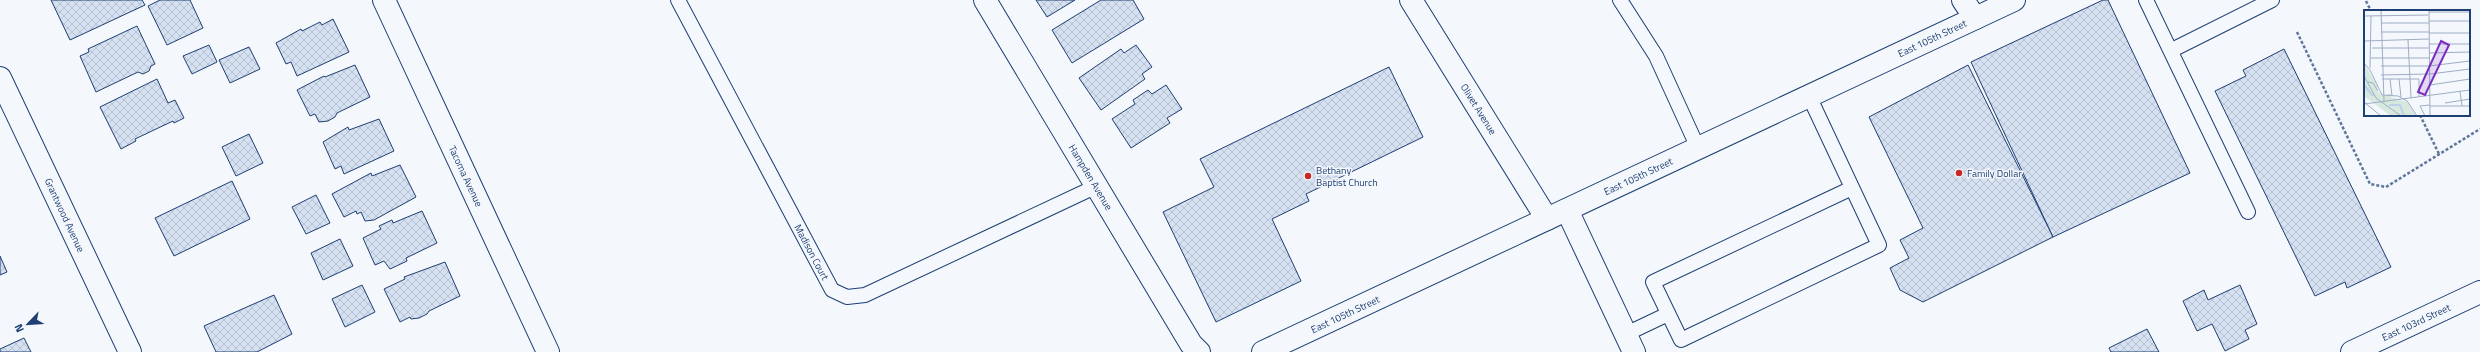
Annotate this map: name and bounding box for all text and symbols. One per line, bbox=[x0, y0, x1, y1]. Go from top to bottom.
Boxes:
inset map bbox=[2364, 10, 2470, 116]
street label: East 105th Street bbox=[1895, 16, 1970, 61]
street label: Olivet Avenue bbox=[1457, 81, 1500, 138]
street label: Hampden Avenue bbox=[1065, 141, 1116, 213]
street label: Tacoma Avenue bbox=[445, 143, 486, 209]
street label: East 105th Street bbox=[1601, 154, 1676, 199]
place label: Bethany Baptist Church bbox=[1316, 163, 1378, 190]
place label: Family Dollar bbox=[1967, 166, 2022, 181]
marker: Family Dollar bbox=[1954, 168, 1964, 178]
marker: Bethany Baptist Church bbox=[1303, 171, 1313, 181]
street label: Grantwood Avenue bbox=[41, 176, 88, 255]
street label: Madison Court bbox=[791, 222, 833, 283]
street label: East 105th Street bbox=[1308, 292, 1383, 337]
street label: East 103rd Street bbox=[2379, 300, 2453, 345]
north arrow bbox=[8, 304, 48, 344]
text: N bbox=[10, 321, 28, 335]

